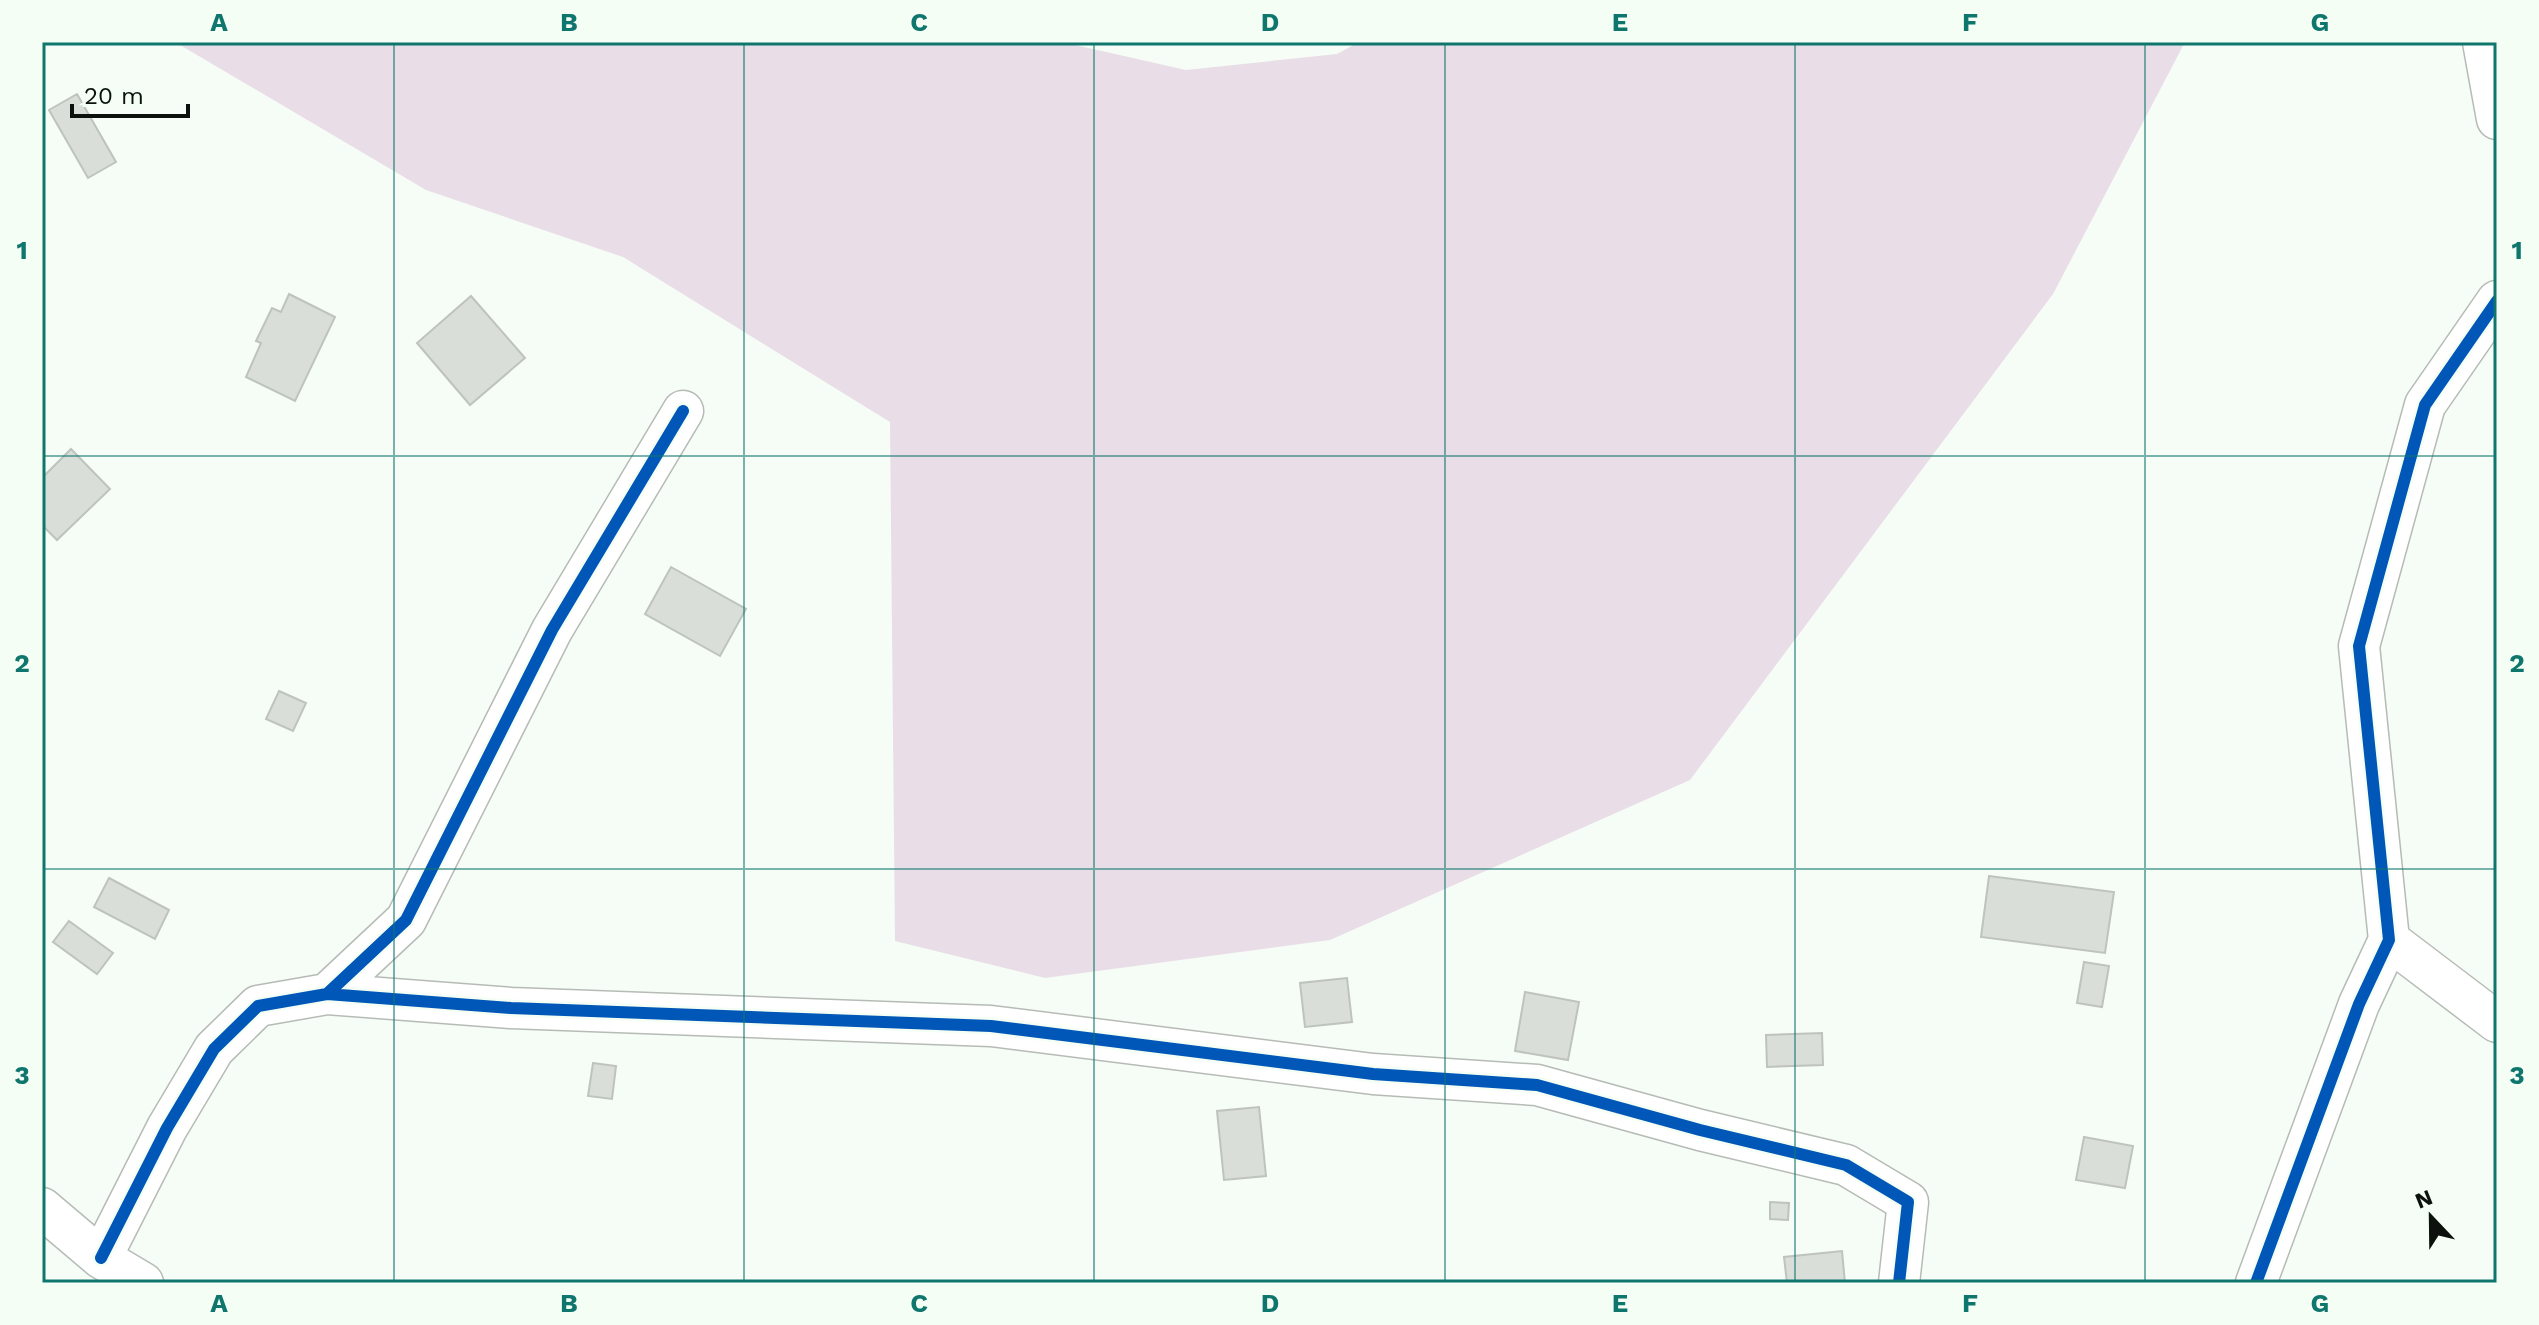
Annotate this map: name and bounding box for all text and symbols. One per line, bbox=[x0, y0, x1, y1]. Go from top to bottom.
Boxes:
text: A bbox=[210, 7, 228, 37]
text: B bbox=[560, 7, 578, 37]
text: C bbox=[910, 7, 928, 37]
text: D bbox=[1261, 7, 1279, 37]
text: E bbox=[1612, 7, 1628, 37]
text: F bbox=[1962, 7, 1978, 37]
text: G bbox=[2311, 7, 2329, 37]
scale bar bbox=[72, 68, 188, 118]
text: 20 m bbox=[84, 82, 144, 110]
text: 1 bbox=[16, 235, 28, 265]
text: 1 bbox=[2511, 235, 2523, 265]
text: 2 bbox=[14, 648, 30, 678]
text: 2 bbox=[2509, 648, 2525, 678]
text: 3 bbox=[14, 1060, 30, 1090]
text: 3 bbox=[2509, 1060, 2525, 1090]
north arrow bbox=[2391, 1177, 2471, 1257]
text: N bbox=[2411, 1184, 2436, 1214]
text: A bbox=[210, 1288, 228, 1318]
text: B bbox=[560, 1288, 578, 1318]
text: C bbox=[910, 1288, 928, 1318]
text: D bbox=[1261, 1288, 1279, 1318]
text: E bbox=[1612, 1288, 1628, 1318]
text: F bbox=[1962, 1288, 1978, 1318]
text: G bbox=[2311, 1288, 2329, 1318]

